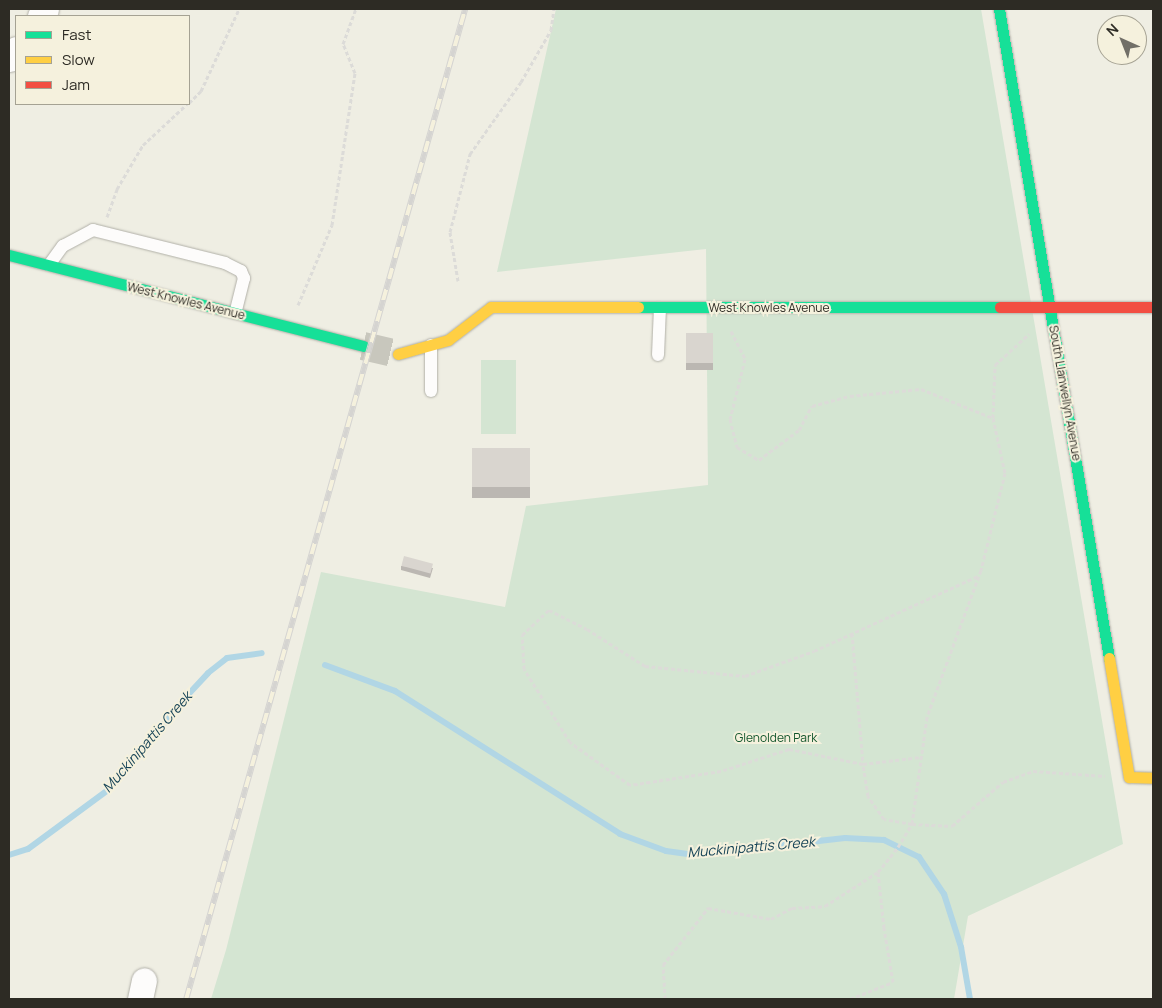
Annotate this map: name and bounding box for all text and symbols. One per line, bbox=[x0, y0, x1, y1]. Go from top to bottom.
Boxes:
legend bbox=[15, 15, 190, 105]
north arrow bbox=[1097, 15, 1147, 65]
text: N bbox=[1102, 19, 1122, 40]
text: Fast bbox=[62, 24, 91, 45]
text: Slow bbox=[62, 49, 95, 70]
text: Jam bbox=[62, 74, 90, 95]
street label: West Knowles Avenue bbox=[126, 279, 246, 323]
street label: West Knowles Avenue bbox=[709, 301, 829, 315]
street label: South Llanwellyn Avenue bbox=[1046, 324, 1084, 462]
water label: Muckinipattis Creek bbox=[99, 688, 195, 796]
park label: Glenolden Park bbox=[735, 731, 817, 745]
water label: Muckinipattis Creek bbox=[687, 833, 815, 861]

